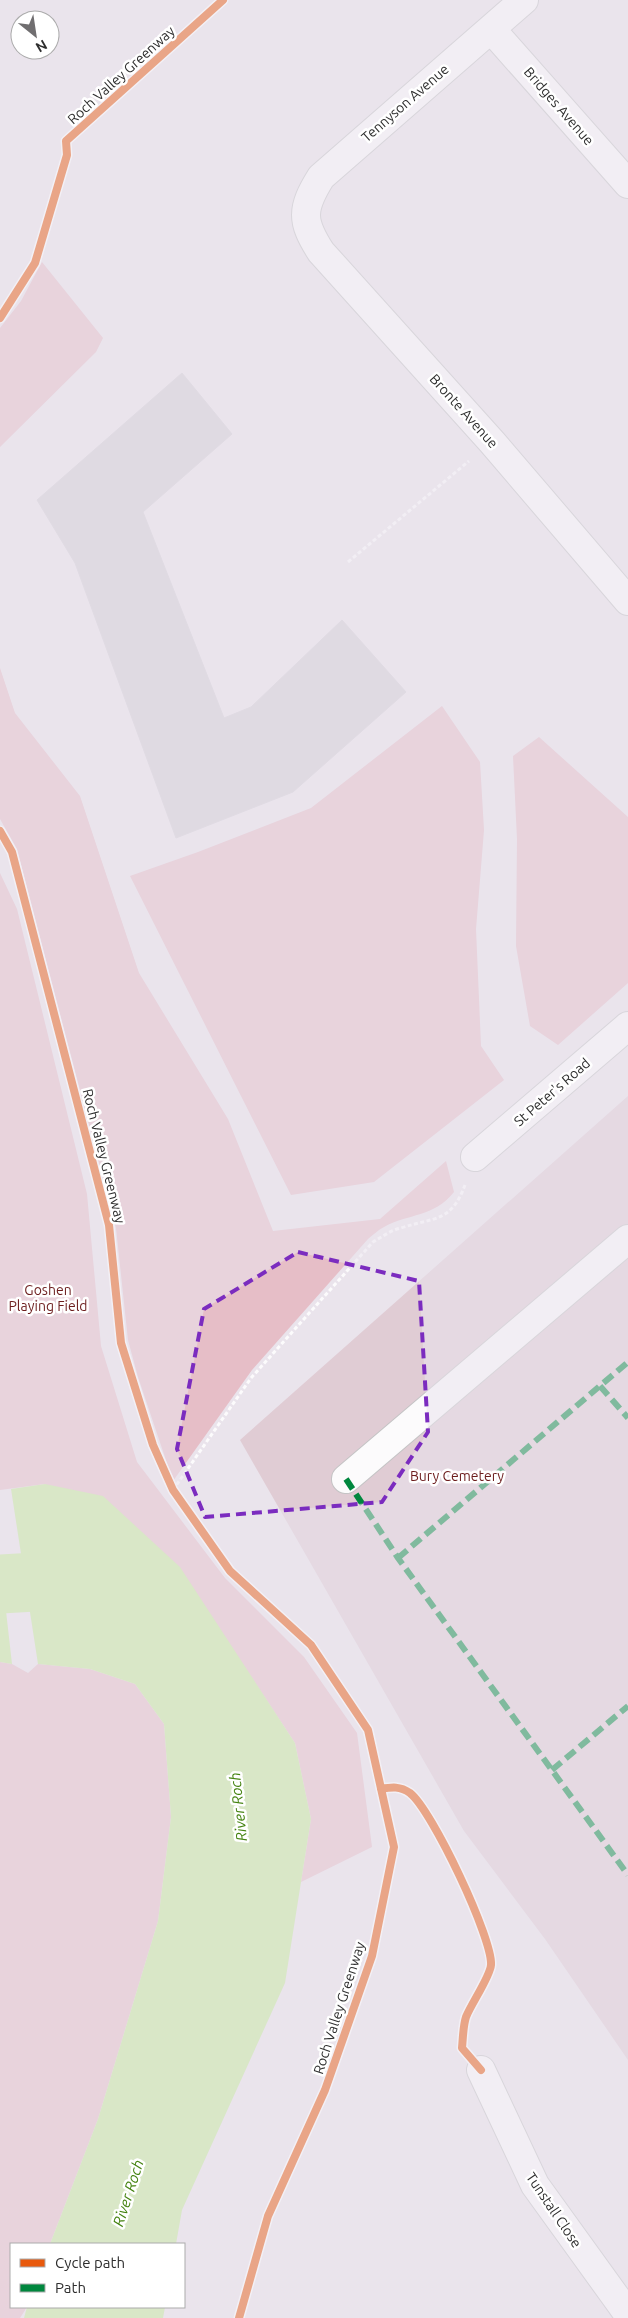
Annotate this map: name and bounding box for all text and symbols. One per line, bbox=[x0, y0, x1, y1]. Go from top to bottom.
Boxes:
north arrow bbox=[10, 10, 60, 60]
street label: Roch Valley Greenway bbox=[64, 23, 178, 127]
text: N bbox=[33, 37, 50, 56]
street label: Tennyson Avenue bbox=[358, 61, 452, 145]
street label: Bridges Avenue bbox=[521, 64, 597, 148]
street label: Bronte Avenue bbox=[427, 371, 501, 451]
street label: St Peter's Road bbox=[511, 1055, 593, 1129]
street label: Roch Valley Greenway bbox=[80, 1087, 129, 1225]
park label: Goshen Playing Field bbox=[8, 1282, 88, 1314]
park label: Bury Cemetery bbox=[410, 1468, 504, 1484]
water label: River Roch bbox=[226, 1772, 250, 1842]
street label: Roch Valley Greenway bbox=[310, 1940, 368, 2076]
water label: River Roch bbox=[109, 2158, 147, 2228]
street label: Tunstall Close bbox=[523, 2169, 585, 2251]
legend bbox=[10, 2243, 185, 2308]
text: Cycle path bbox=[55, 2254, 125, 2271]
text: Path bbox=[55, 2279, 86, 2296]

